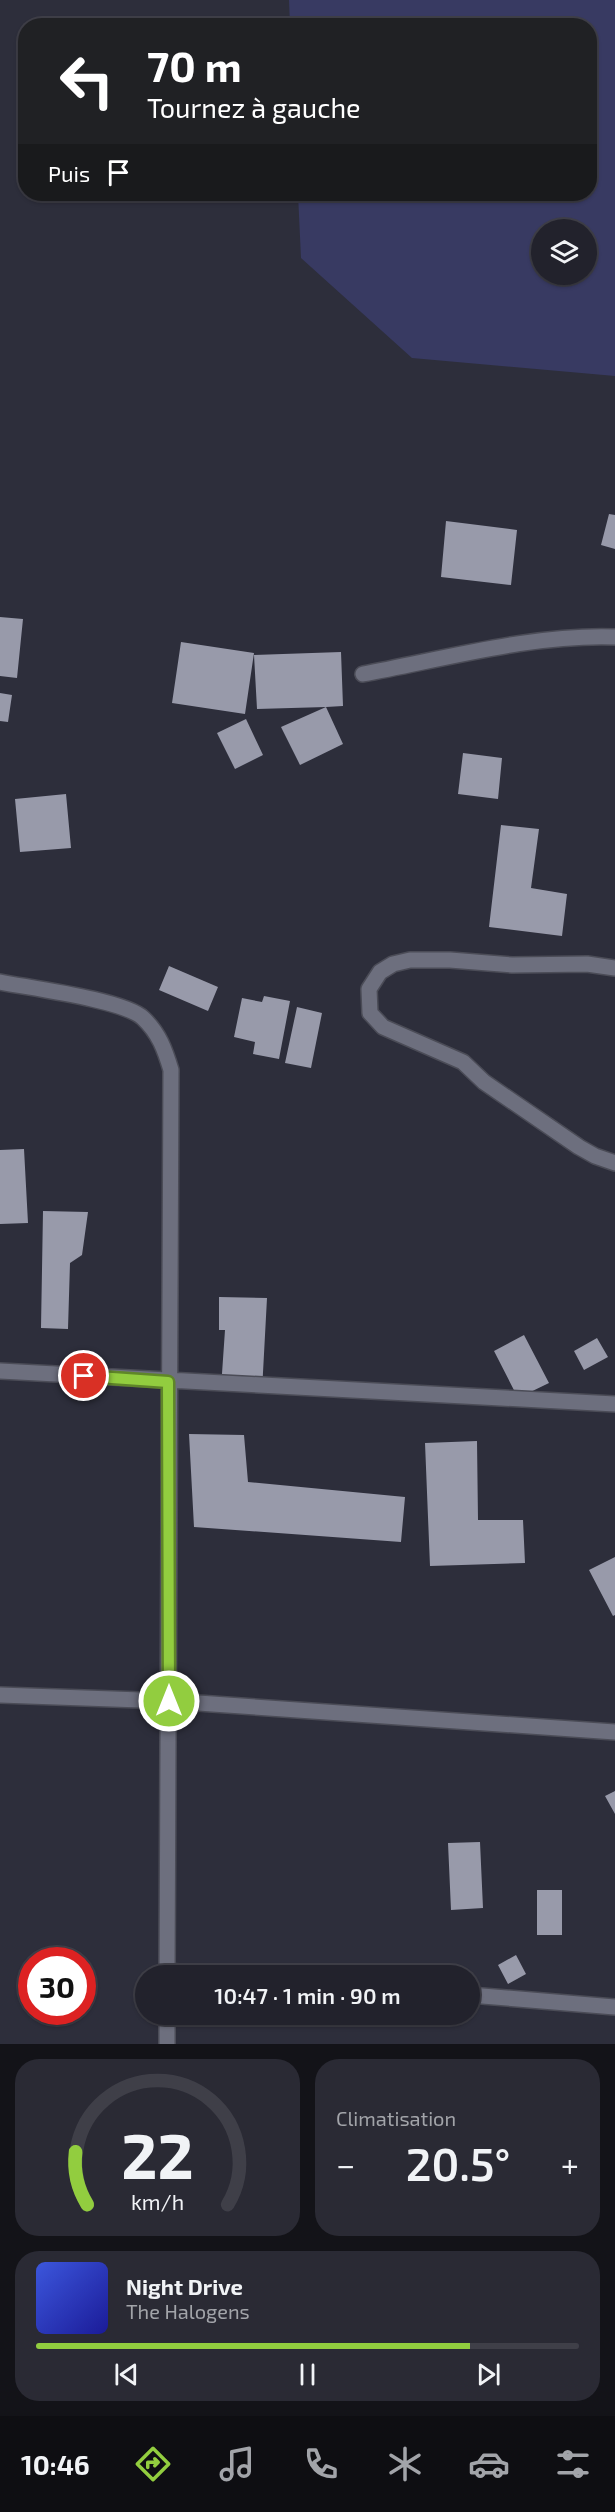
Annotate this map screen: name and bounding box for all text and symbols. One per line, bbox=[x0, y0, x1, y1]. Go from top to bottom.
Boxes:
text: 70 m bbox=[147, 40, 242, 90]
icon: left bbox=[48, 42, 126, 120]
text: Tournez à gauche bbox=[147, 91, 361, 123]
icon: arrive bbox=[102, 156, 135, 189]
text: Puis bbox=[48, 160, 90, 186]
map controls bbox=[531, 219, 597, 285]
button: layers bbox=[531, 219, 597, 285]
pin bbox=[58, 1350, 109, 1401]
icon: arrive bbox=[67, 1359, 100, 1392]
position arrow bbox=[137, 1669, 201, 1733]
speed limit sign: 30 bbox=[18, 1947, 96, 2025]
text: 10:47 · 1 min · 90 m bbox=[214, 1982, 401, 2008]
text: Climatisation bbox=[336, 2106, 456, 2130]
text: 22 bbox=[121, 2117, 194, 2192]
text: 20.5° bbox=[406, 2136, 510, 2190]
text: − bbox=[336, 2144, 355, 2184]
text: + bbox=[561, 2144, 579, 2184]
text: km/h bbox=[131, 2189, 184, 2214]
text: Night Drive bbox=[126, 2273, 243, 2299]
text: The Halogens bbox=[126, 2299, 250, 2323]
icon: previous bbox=[110, 2358, 143, 2391]
icon: pause bbox=[291, 2358, 324, 2391]
icon: next bbox=[472, 2358, 505, 2391]
icon: directions bbox=[132, 2443, 174, 2485]
icon: music bbox=[216, 2443, 258, 2485]
icon: phone bbox=[300, 2443, 342, 2485]
icon: climate bbox=[384, 2443, 426, 2485]
icon: car bbox=[468, 2443, 510, 2485]
icon: filters bbox=[552, 2443, 594, 2485]
text: 10:46 bbox=[21, 2448, 90, 2480]

